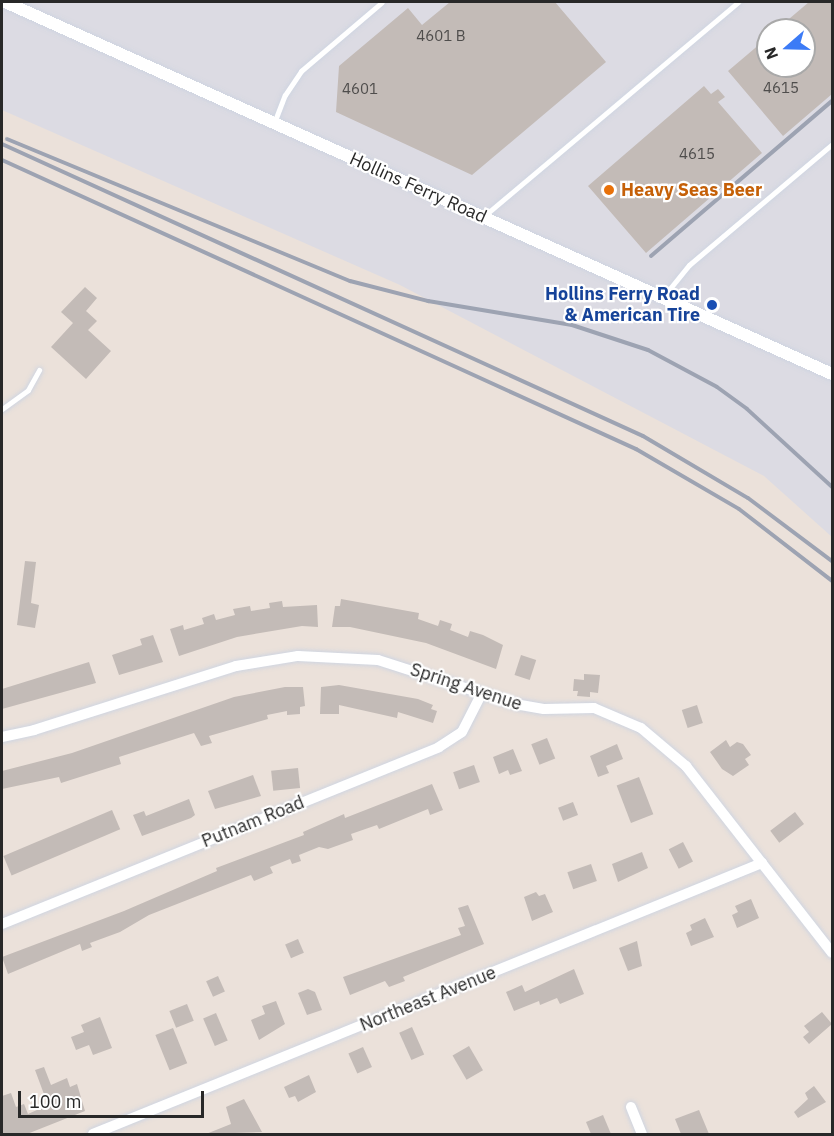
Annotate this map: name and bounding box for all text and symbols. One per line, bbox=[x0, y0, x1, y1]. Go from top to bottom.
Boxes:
north arrow bbox=[756, 18, 816, 78]
house number: 4601 B bbox=[416, 27, 466, 45]
text: N bbox=[760, 45, 782, 62]
house number: 4615 bbox=[763, 79, 799, 97]
house number: 4601 bbox=[342, 80, 378, 98]
house number: 4615 bbox=[679, 145, 715, 163]
street label: Hollins Ferry Road bbox=[346, 148, 490, 228]
place label: Heavy Seas Beer bbox=[621, 179, 762, 201]
marker: Heavy Seas Beer bbox=[602, 183, 616, 197]
place label: Hollins Ferry Road & American Tire bbox=[545, 284, 700, 326]
marker: Hollins Ferry Road & American Tire bbox=[705, 298, 719, 312]
street label: Spring Avenue bbox=[407, 659, 525, 715]
street label: Putnam Road bbox=[199, 792, 307, 852]
street label: Northeast Avenue bbox=[357, 962, 499, 1036]
scale bar bbox=[21, 1079, 207, 1117]
text: 100 m bbox=[29, 1090, 81, 1113]

